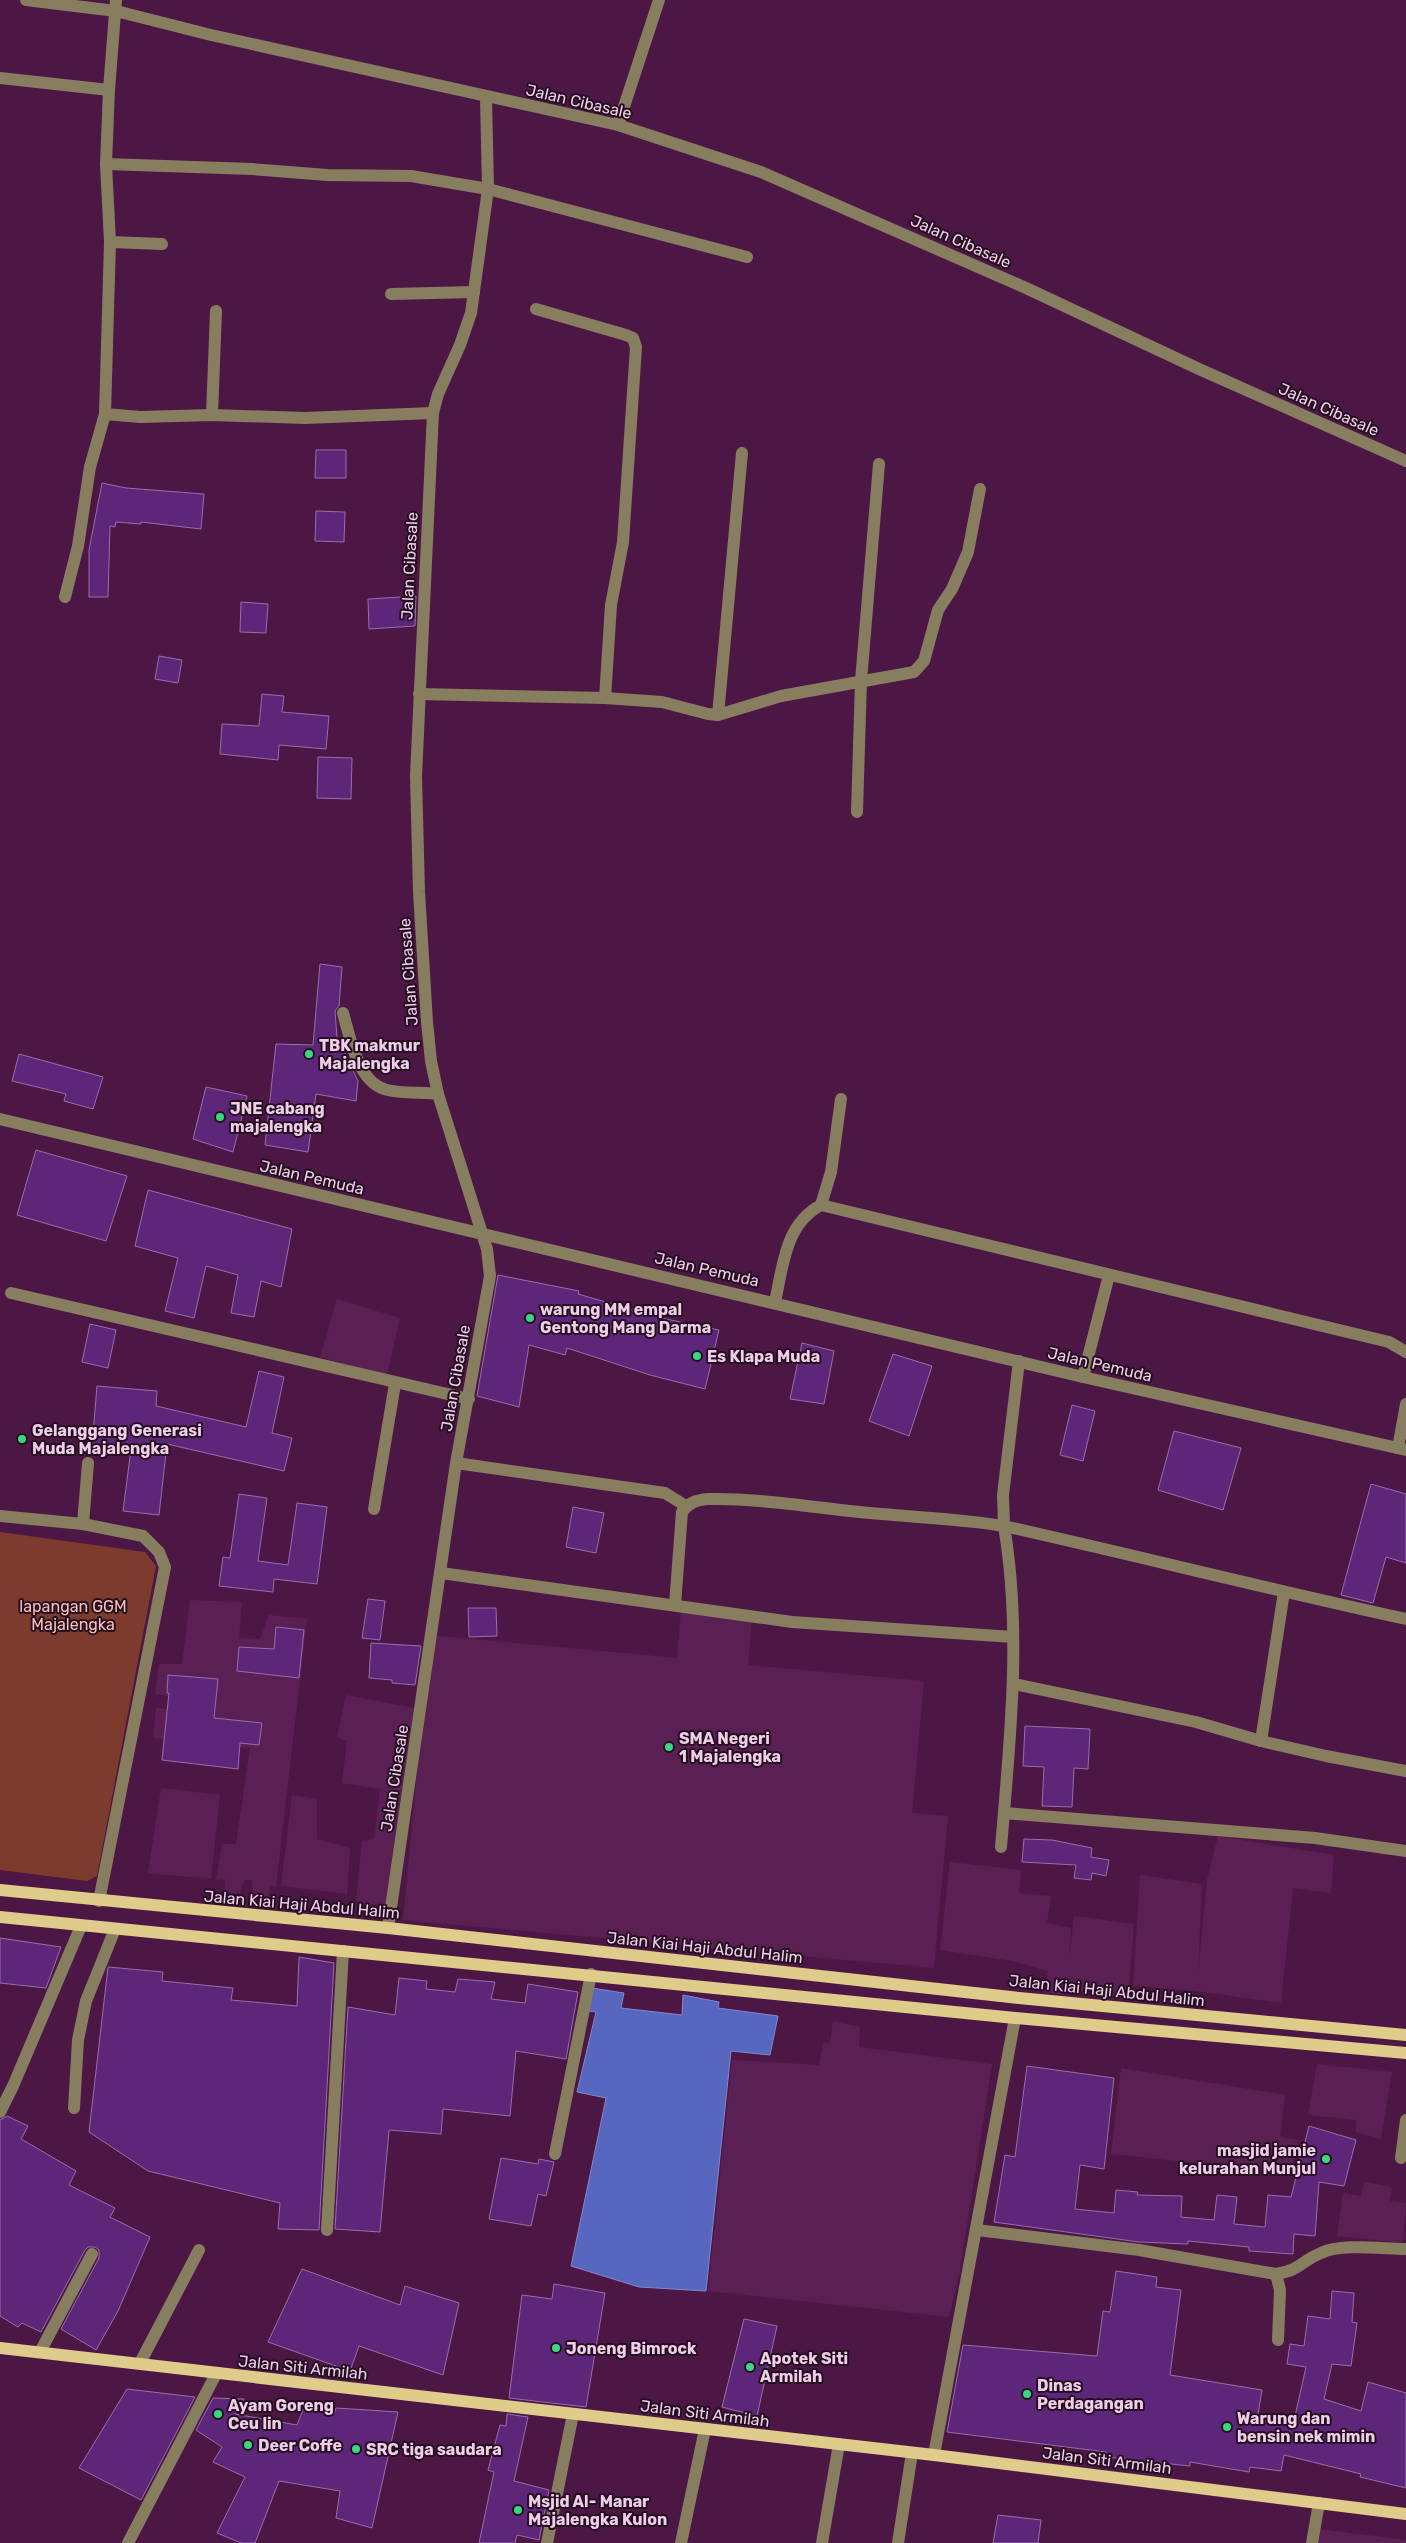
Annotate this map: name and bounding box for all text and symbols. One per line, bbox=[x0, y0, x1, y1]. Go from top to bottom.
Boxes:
street label: Jalan Cibasale bbox=[524, 80, 634, 123]
street label: Jalan Cibasale bbox=[908, 211, 1014, 272]
street label: Jalan Cibasale bbox=[1276, 379, 1382, 440]
street label: Jalan Cibasale bbox=[397, 512, 422, 620]
street label: Jalan Cibasale bbox=[395, 917, 422, 1026]
place label: TBK makmur Majalengka bbox=[319, 1036, 421, 1073]
marker: TBK makmur Majalengka bbox=[303, 1048, 315, 1060]
place label: JNE cabang majalengka bbox=[230, 1099, 325, 1136]
marker: JNE cabang majalengka bbox=[214, 1111, 226, 1123]
street label: Jalan Pemuda bbox=[258, 1156, 366, 1199]
street label: Jalan Pemuda bbox=[653, 1248, 761, 1291]
place label: warung MM empal Gentong Mang Darma bbox=[540, 1300, 711, 1337]
marker: warung MM empal Gentong Mang Darma bbox=[524, 1312, 536, 1324]
street label: Jalan Cibasale bbox=[437, 1323, 474, 1433]
street label: Jalan Pemuda bbox=[1046, 1343, 1154, 1386]
place label: Es Klapa Muda bbox=[707, 1347, 820, 1366]
marker: Es Klapa Muda bbox=[691, 1350, 703, 1362]
place label: Gelanggang Generasi Muda Majalengka bbox=[32, 1421, 202, 1458]
marker: Gelanggang Generasi Muda Majalengka bbox=[16, 1433, 28, 1445]
park label: lapangan GGM Majalengka bbox=[19, 1597, 127, 1634]
street label: Jalan Cibasale bbox=[377, 1723, 412, 1833]
place label: SMA Negeri 1 Majalengka bbox=[679, 1729, 781, 1766]
marker: SMA Negeri 1 Majalengka bbox=[663, 1741, 675, 1753]
street label: Jalan Kiai Haji Abdul Halim bbox=[203, 1886, 401, 1923]
street label: Jalan Kiai Haji Abdul Halim bbox=[606, 1928, 804, 1967]
street label: Jalan Kiai Haji Abdul Halim bbox=[1008, 1971, 1206, 2010]
place label: masjid jamie kelurahan Munjul bbox=[1179, 2141, 1316, 2178]
marker: masjid jamie kelurahan Munjul bbox=[1320, 2153, 1332, 2165]
place label: Joneng Bimrock bbox=[566, 2339, 697, 2358]
marker: Joneng Bimrock bbox=[550, 2342, 562, 2354]
place label: Apotek Siti Armilah bbox=[760, 2349, 848, 2386]
street label: Jalan Siti Armilah bbox=[237, 2351, 369, 2384]
marker: Apotek Siti Armilah bbox=[744, 2361, 756, 2373]
place label: Dinas Perdagangan bbox=[1037, 2376, 1144, 2413]
marker: Dinas Perdagangan bbox=[1021, 2388, 1033, 2400]
place label: Ayam Goreng Ceu lin bbox=[228, 2396, 334, 2433]
street label: Jalan Siti Armilah bbox=[639, 2396, 771, 2431]
marker: Ayam Goreng Ceu lin bbox=[212, 2408, 224, 2420]
place label: Warung dan bensin nek mimin bbox=[1237, 2409, 1375, 2446]
marker: Warung dan bensin nek mimin bbox=[1221, 2421, 1233, 2433]
place label: Deer Coffe bbox=[258, 2436, 342, 2455]
marker: Deer Coffe bbox=[242, 2439, 254, 2451]
place label: SRC tiga saudara bbox=[366, 2440, 502, 2459]
marker: SRC tiga saudara bbox=[350, 2443, 362, 2455]
street label: Jalan Siti Armilah bbox=[1041, 2443, 1173, 2478]
place label: Msjid Al- Manar Majalengka Kulon bbox=[528, 2492, 667, 2529]
marker: Msjid Al- Manar Majalengka Kulon bbox=[512, 2504, 524, 2516]

